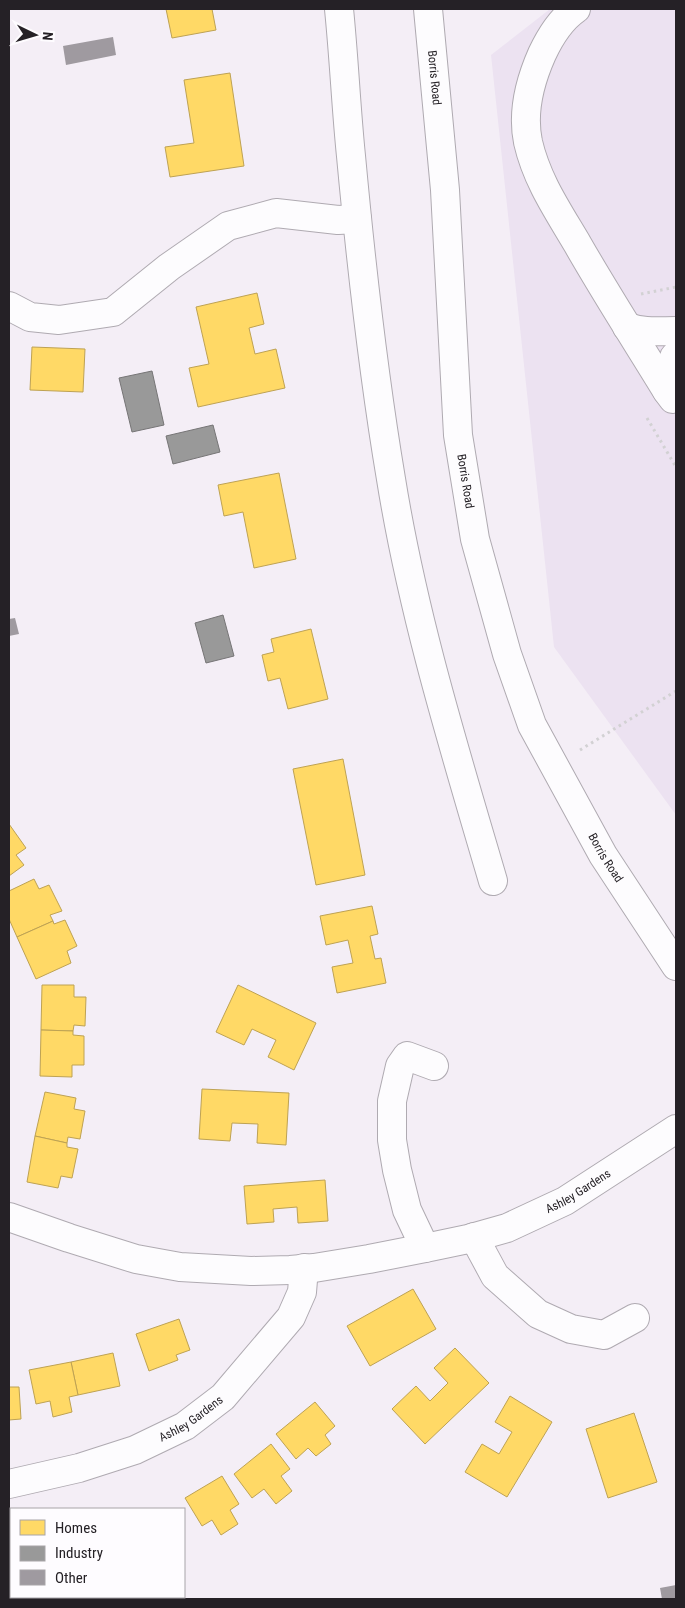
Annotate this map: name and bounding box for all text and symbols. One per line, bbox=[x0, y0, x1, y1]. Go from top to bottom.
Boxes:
north arrow bbox=[10, 10, 60, 60]
text: N bbox=[40, 31, 56, 41]
street label: Borris Road bbox=[425, 50, 444, 106]
street label: Borris Road bbox=[454, 453, 477, 510]
street label: Borris Road bbox=[585, 831, 626, 885]
street label: Ashley Gardens bbox=[543, 1166, 613, 1216]
street label: Ashley Gardens bbox=[157, 1393, 226, 1444]
legend bbox=[10, 1508, 185, 1598]
text: Homes bbox=[55, 1519, 97, 1537]
text: Industry bbox=[55, 1544, 103, 1562]
text: Other bbox=[55, 1569, 88, 1587]

